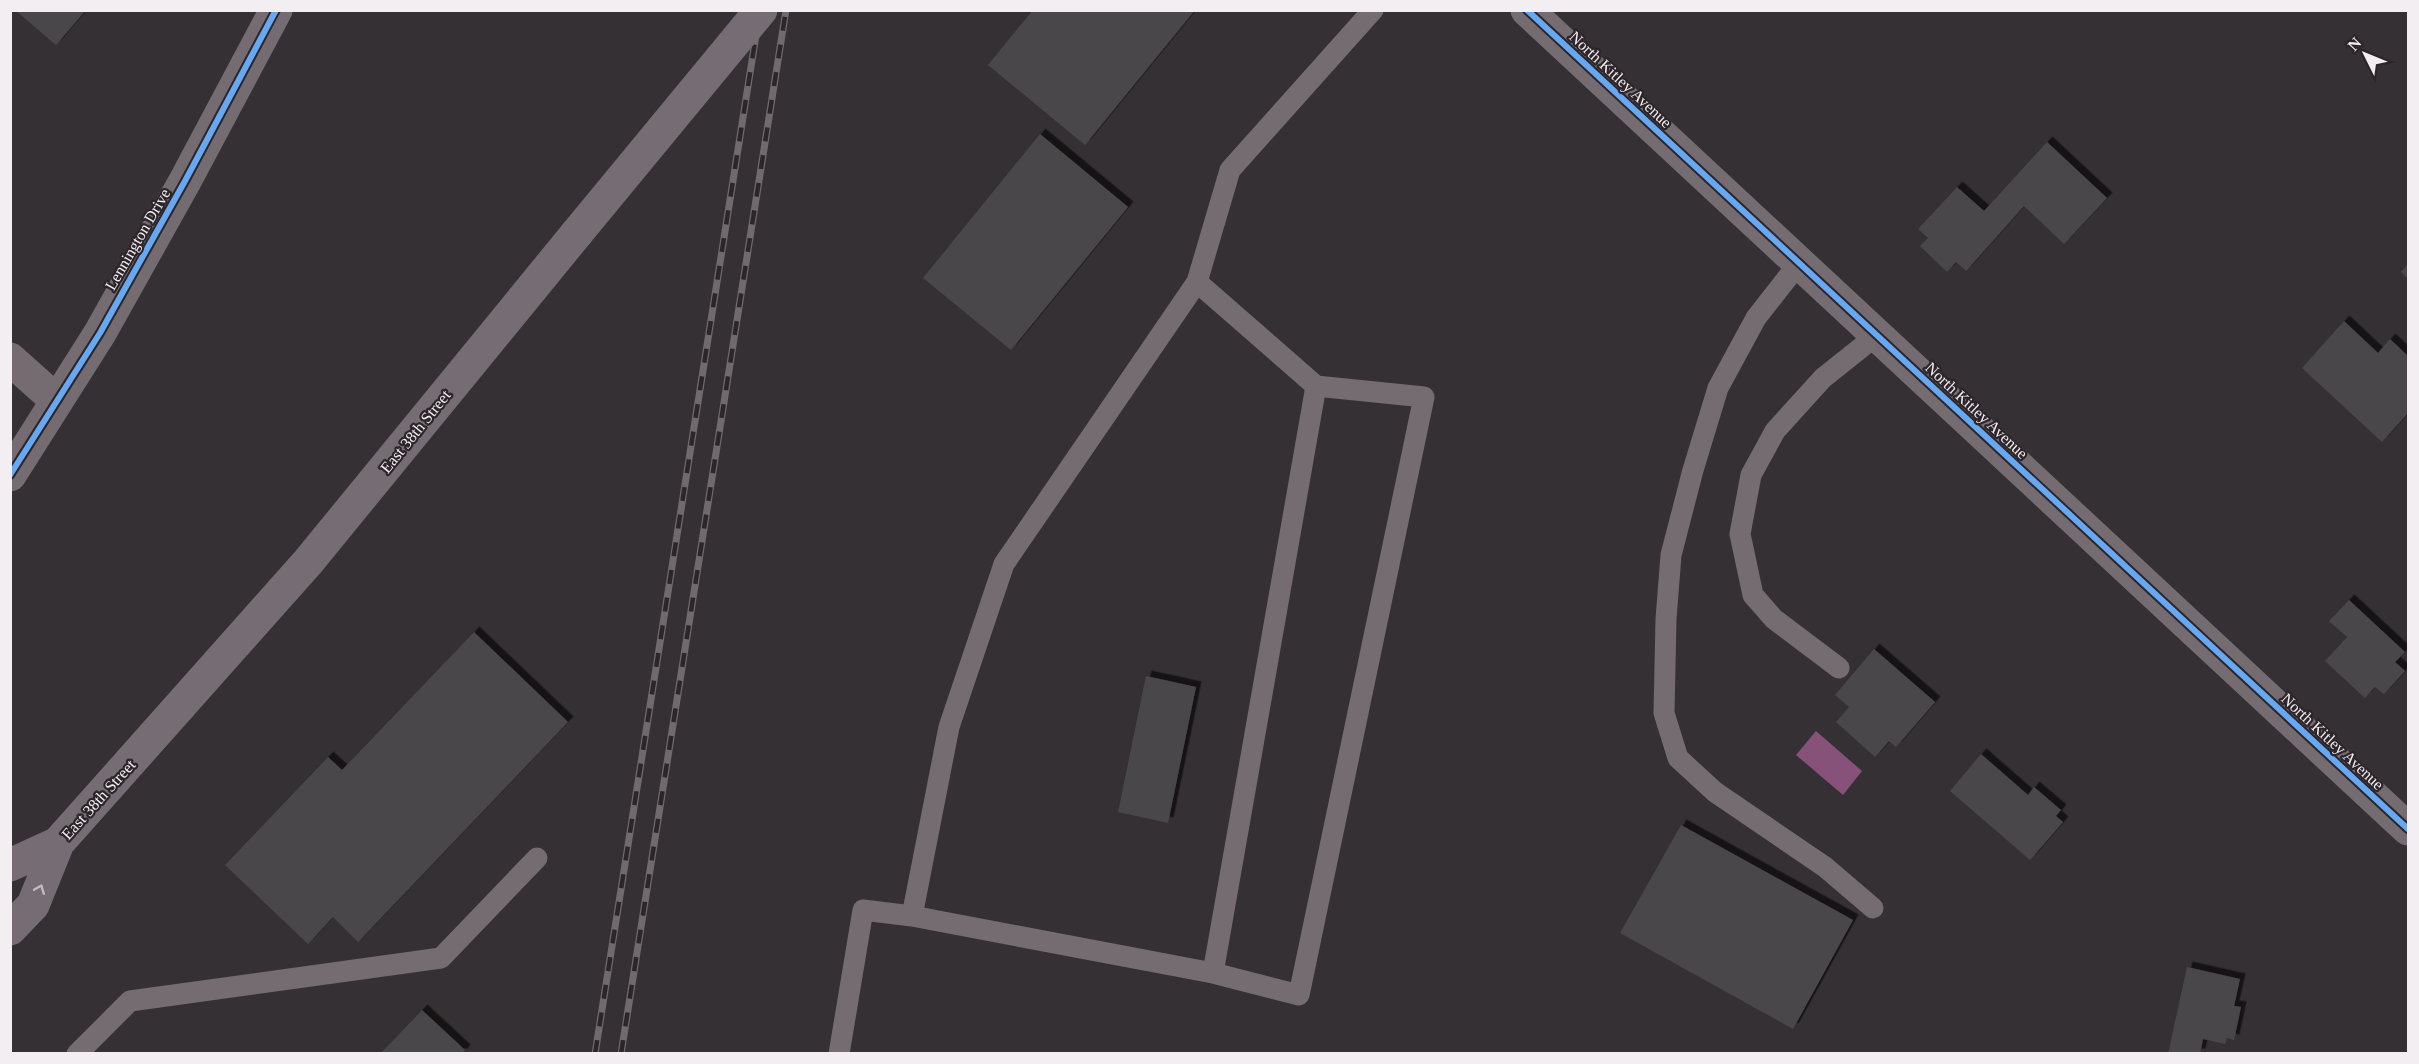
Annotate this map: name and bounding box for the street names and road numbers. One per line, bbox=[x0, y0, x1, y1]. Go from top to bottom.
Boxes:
street label: North Kitley Avenue bbox=[1566, 28, 1675, 132]
street label: Lennington Drive bbox=[102, 186, 174, 293]
street label: North Kitley Avenue bbox=[1922, 359, 2031, 463]
street label: East 38th Street bbox=[377, 386, 454, 476]
street label: North Kitley Avenue bbox=[2278, 690, 2387, 794]
street label: East 38th Street bbox=[58, 756, 139, 843]

